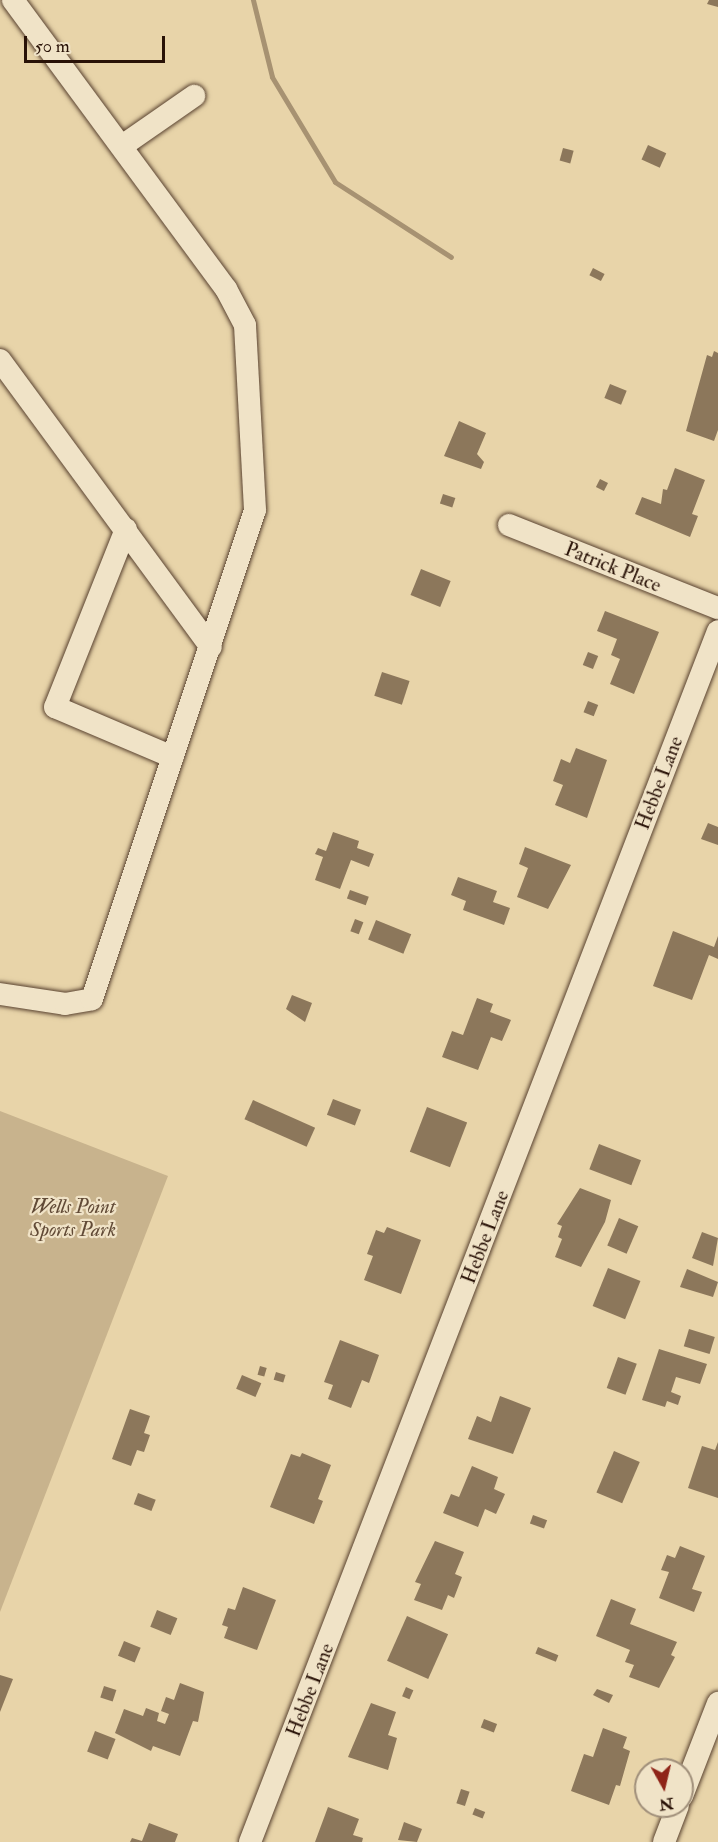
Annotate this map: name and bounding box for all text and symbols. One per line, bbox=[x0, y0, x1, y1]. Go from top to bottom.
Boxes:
scale bar bbox=[27, 24, 168, 62]
text: 50 m bbox=[35, 35, 70, 58]
street label: Patrick Place bbox=[561, 537, 665, 597]
street label: Hebbe Lane bbox=[630, 733, 688, 833]
street label: Hebbe Lane bbox=[456, 1187, 514, 1287]
park label: Wells Point Sports Park bbox=[30, 1194, 116, 1241]
street label: Hebbe Lane bbox=[281, 1640, 339, 1740]
north arrow bbox=[634, 1758, 694, 1818]
text: N bbox=[658, 1793, 675, 1815]

